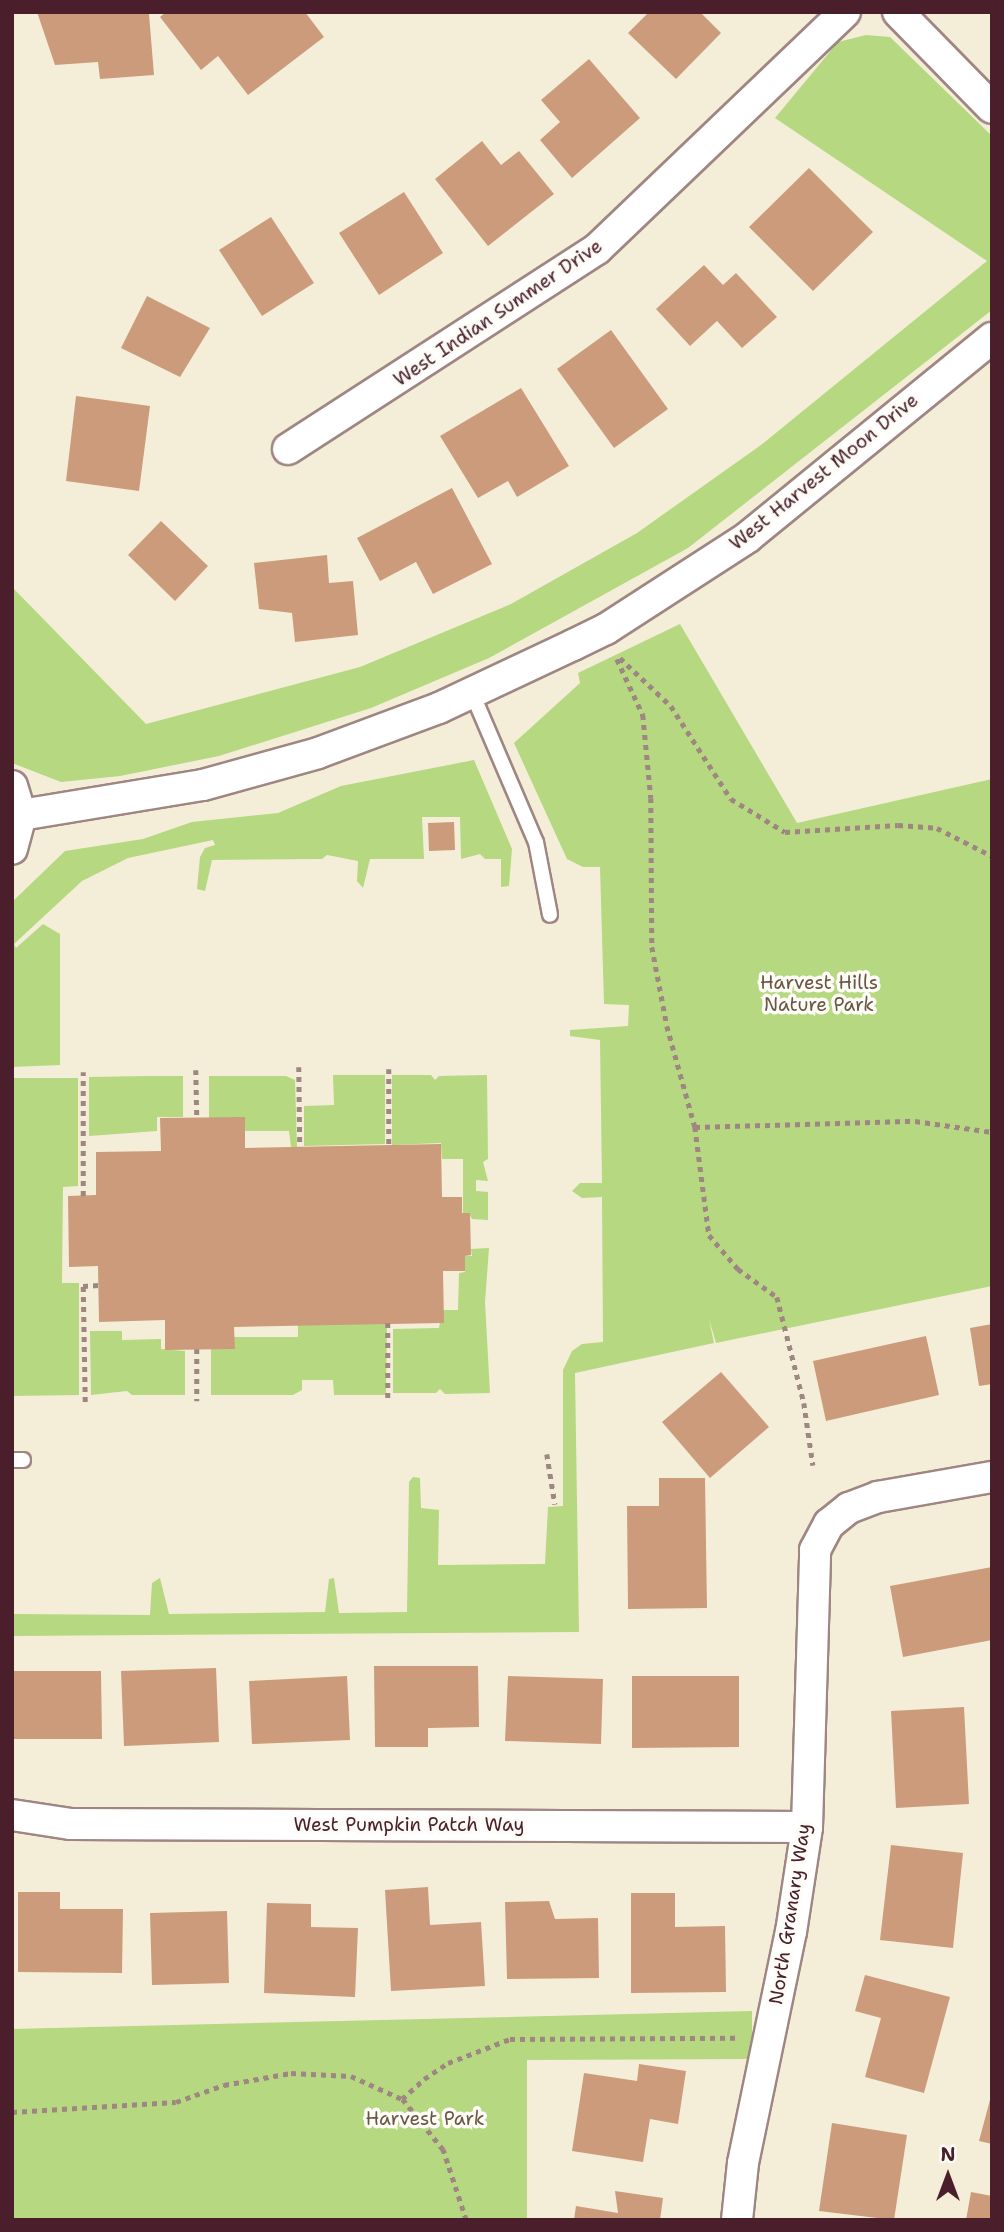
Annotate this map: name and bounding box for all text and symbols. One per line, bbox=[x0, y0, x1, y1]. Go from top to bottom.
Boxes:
street label: West Indian Summer Drive bbox=[389, 235, 607, 391]
street label: West Harvest Moon Drive bbox=[725, 389, 923, 555]
park label: Harvest Hills Nature Park bbox=[760, 972, 878, 1016]
street label: West Pumpkin Patch Way bbox=[293, 1814, 525, 1836]
street label: North Granary Way bbox=[764, 1822, 816, 2006]
park label: Harvest Park bbox=[365, 2108, 485, 2130]
north arrow bbox=[913, 2141, 983, 2211]
text: N bbox=[940, 2142, 956, 2167]

